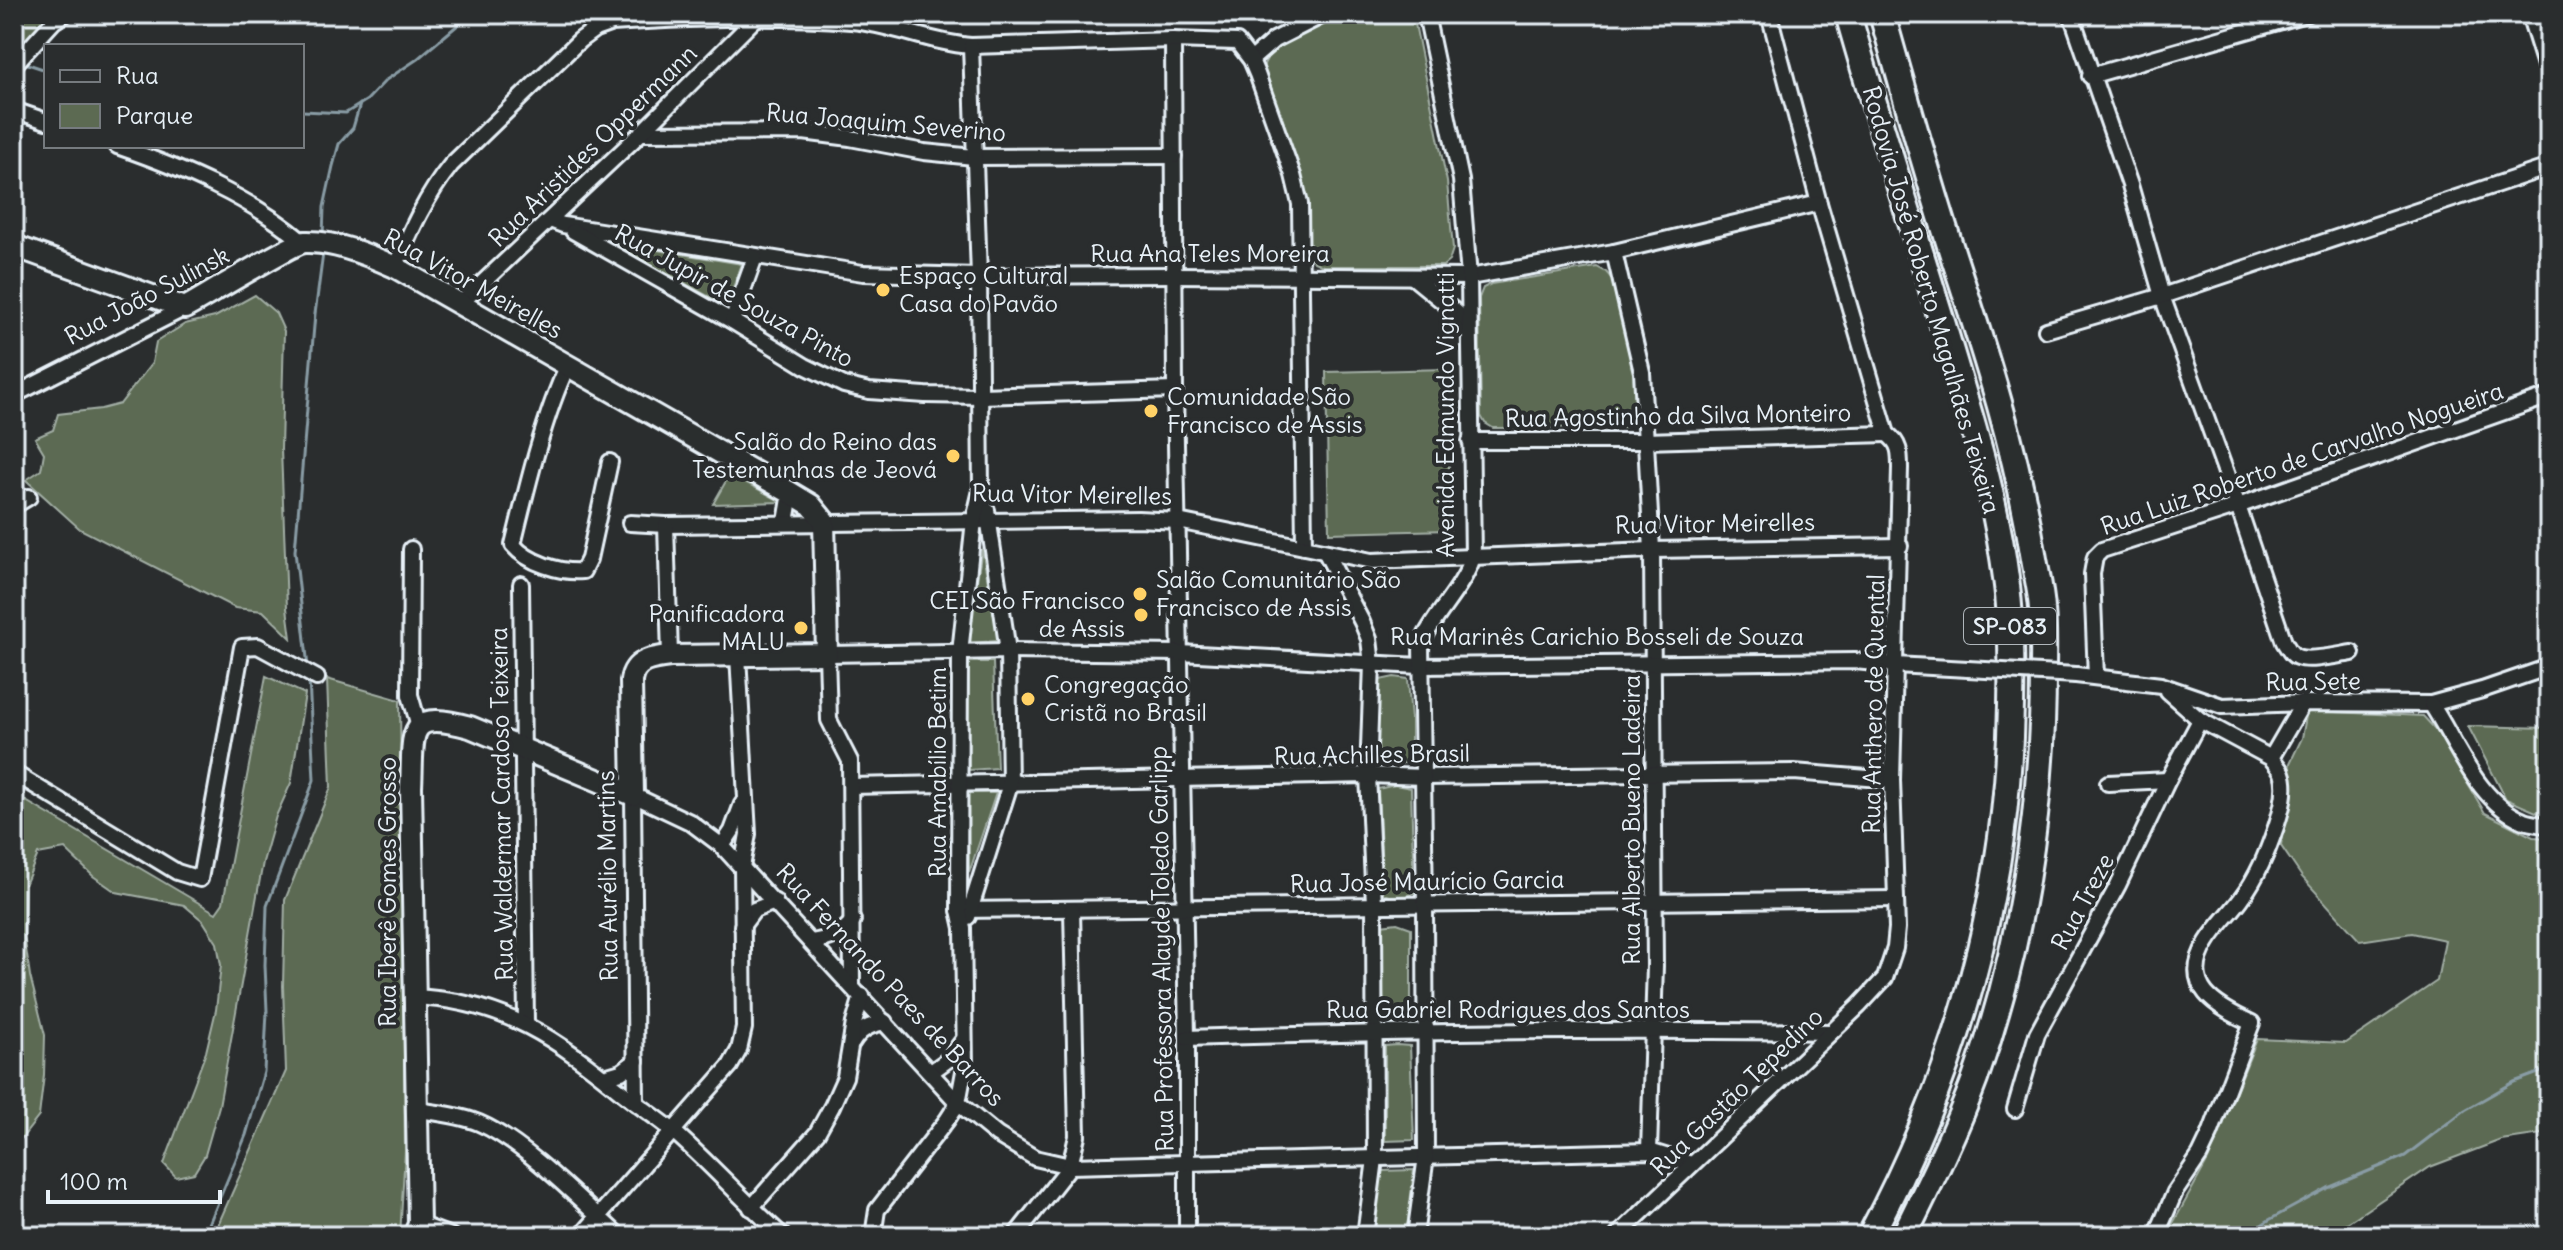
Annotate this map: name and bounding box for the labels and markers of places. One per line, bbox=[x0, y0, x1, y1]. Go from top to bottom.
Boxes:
place label: Espaço Cultural Casa do Pavão bbox=[899, 260, 1068, 318]
marker: Espaço Cultural Casa do Pavão bbox=[874, 281, 892, 299]
place label: Comunidade São Francisco de Assis bbox=[1167, 381, 1363, 439]
marker: Comunidade São Francisco de Assis bbox=[1142, 402, 1160, 420]
place label: Salão do Reino das Testemunhas de Jeová bbox=[692, 426, 937, 484]
marker: Salão do Reino das Testemunhas de Jeová bbox=[944, 447, 962, 465]
place label: Salão Comunitário São Francisco de Assis bbox=[1156, 564, 1401, 622]
place label: CEI São Francisco de Assis bbox=[929, 585, 1125, 643]
marker: Salão Comunitário São Francisco de Assis bbox=[1131, 585, 1149, 603]
place label: Panificadora MALU bbox=[648, 598, 785, 656]
marker: CEI São Francisco de Assis bbox=[1132, 606, 1150, 624]
marker: Panificadora MALU bbox=[792, 619, 810, 637]
place label: Congregação Cristã no Brasil bbox=[1044, 669, 1207, 727]
marker: Congregação Cristã no Brasil bbox=[1019, 690, 1037, 708]

